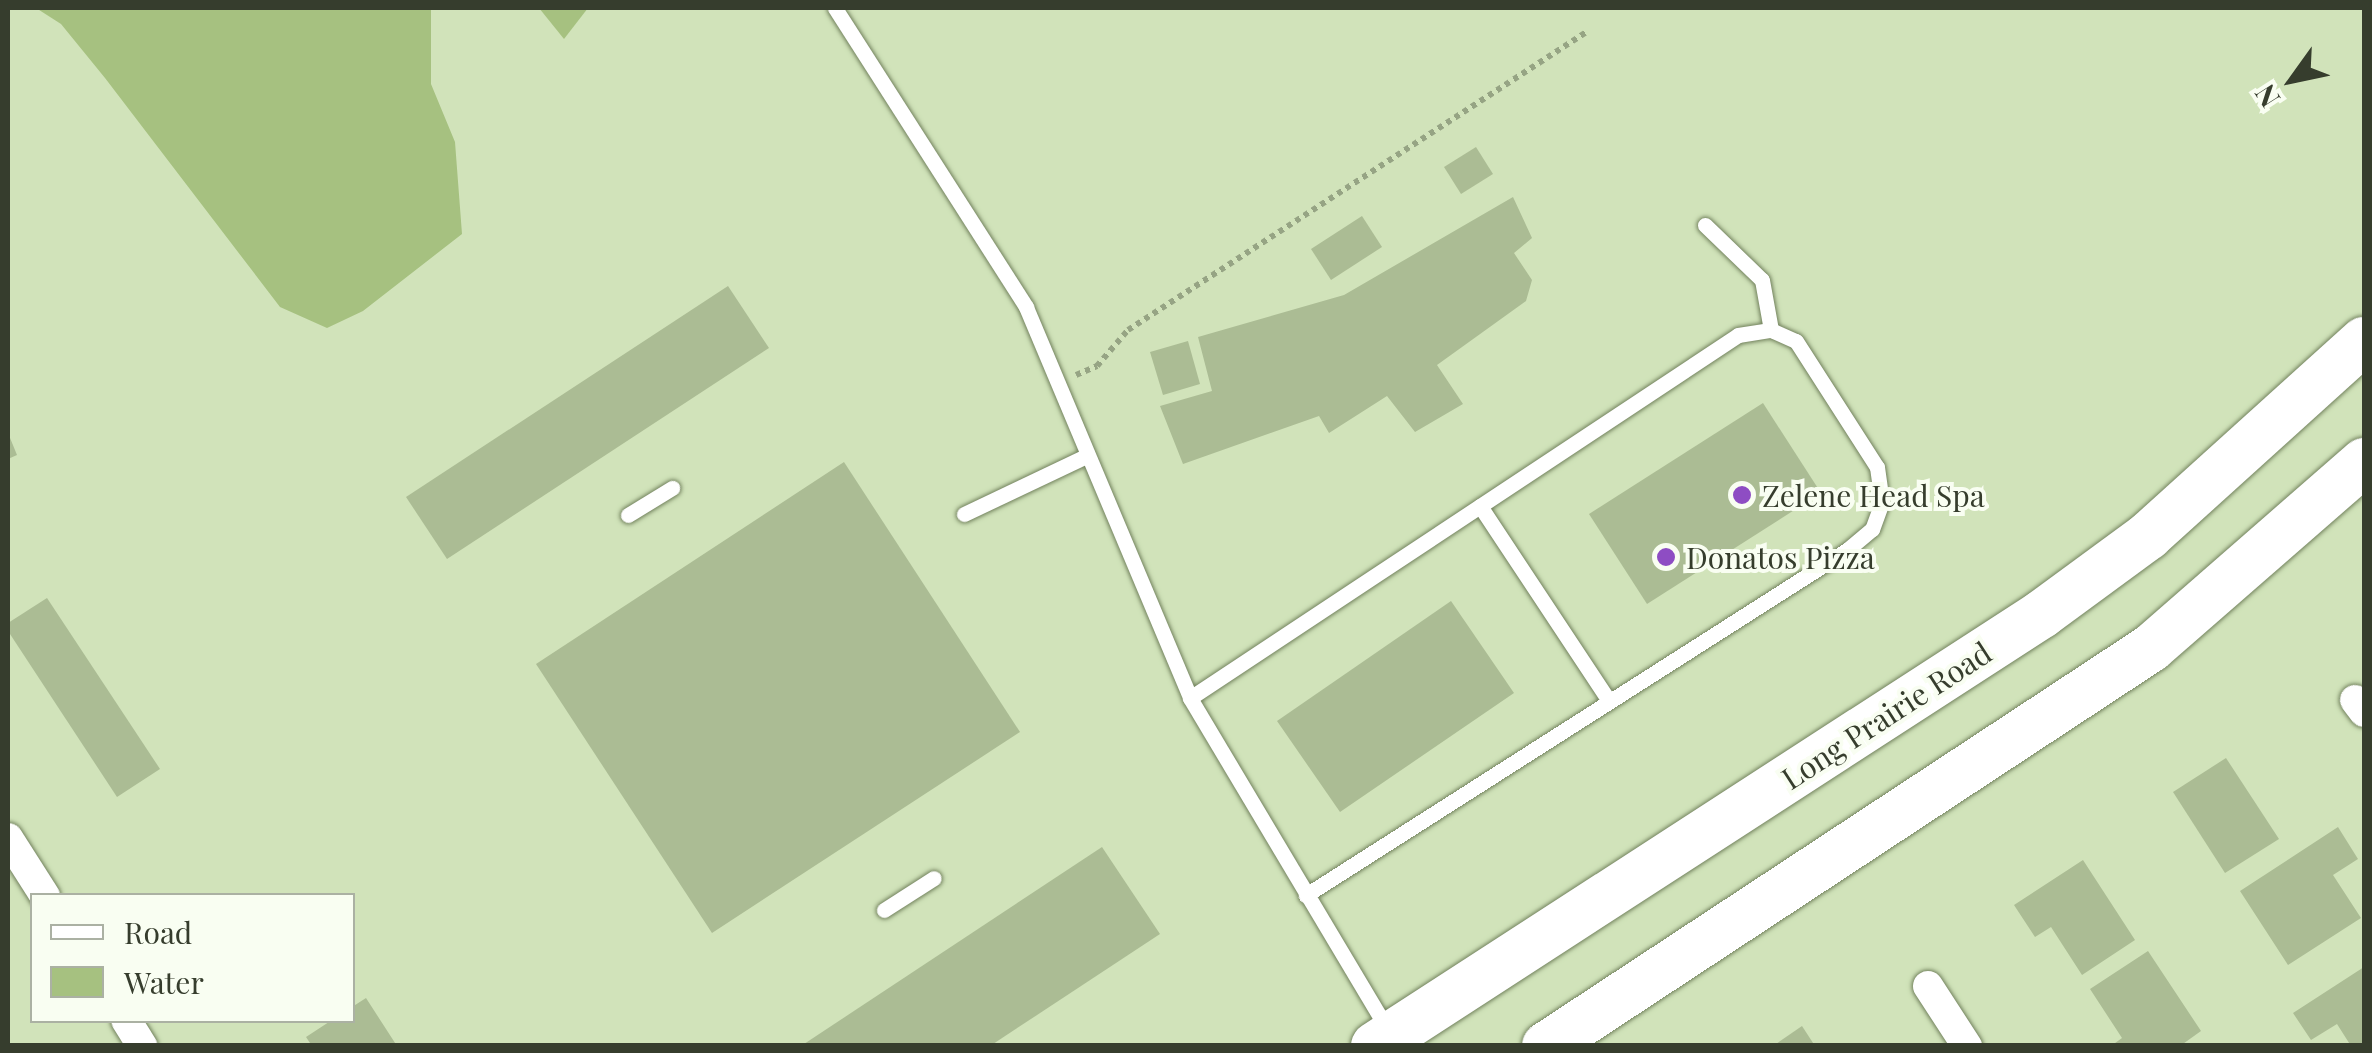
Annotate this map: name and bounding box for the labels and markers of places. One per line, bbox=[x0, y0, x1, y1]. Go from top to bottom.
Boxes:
place label: Zelene Head Spa bbox=[1762, 477, 1985, 513]
marker: Zelene Head Spa bbox=[1731, 484, 1753, 506]
place label: Donatos Pizza bbox=[1686, 539, 1875, 575]
marker: Donatos Pizza bbox=[1655, 546, 1677, 568]

